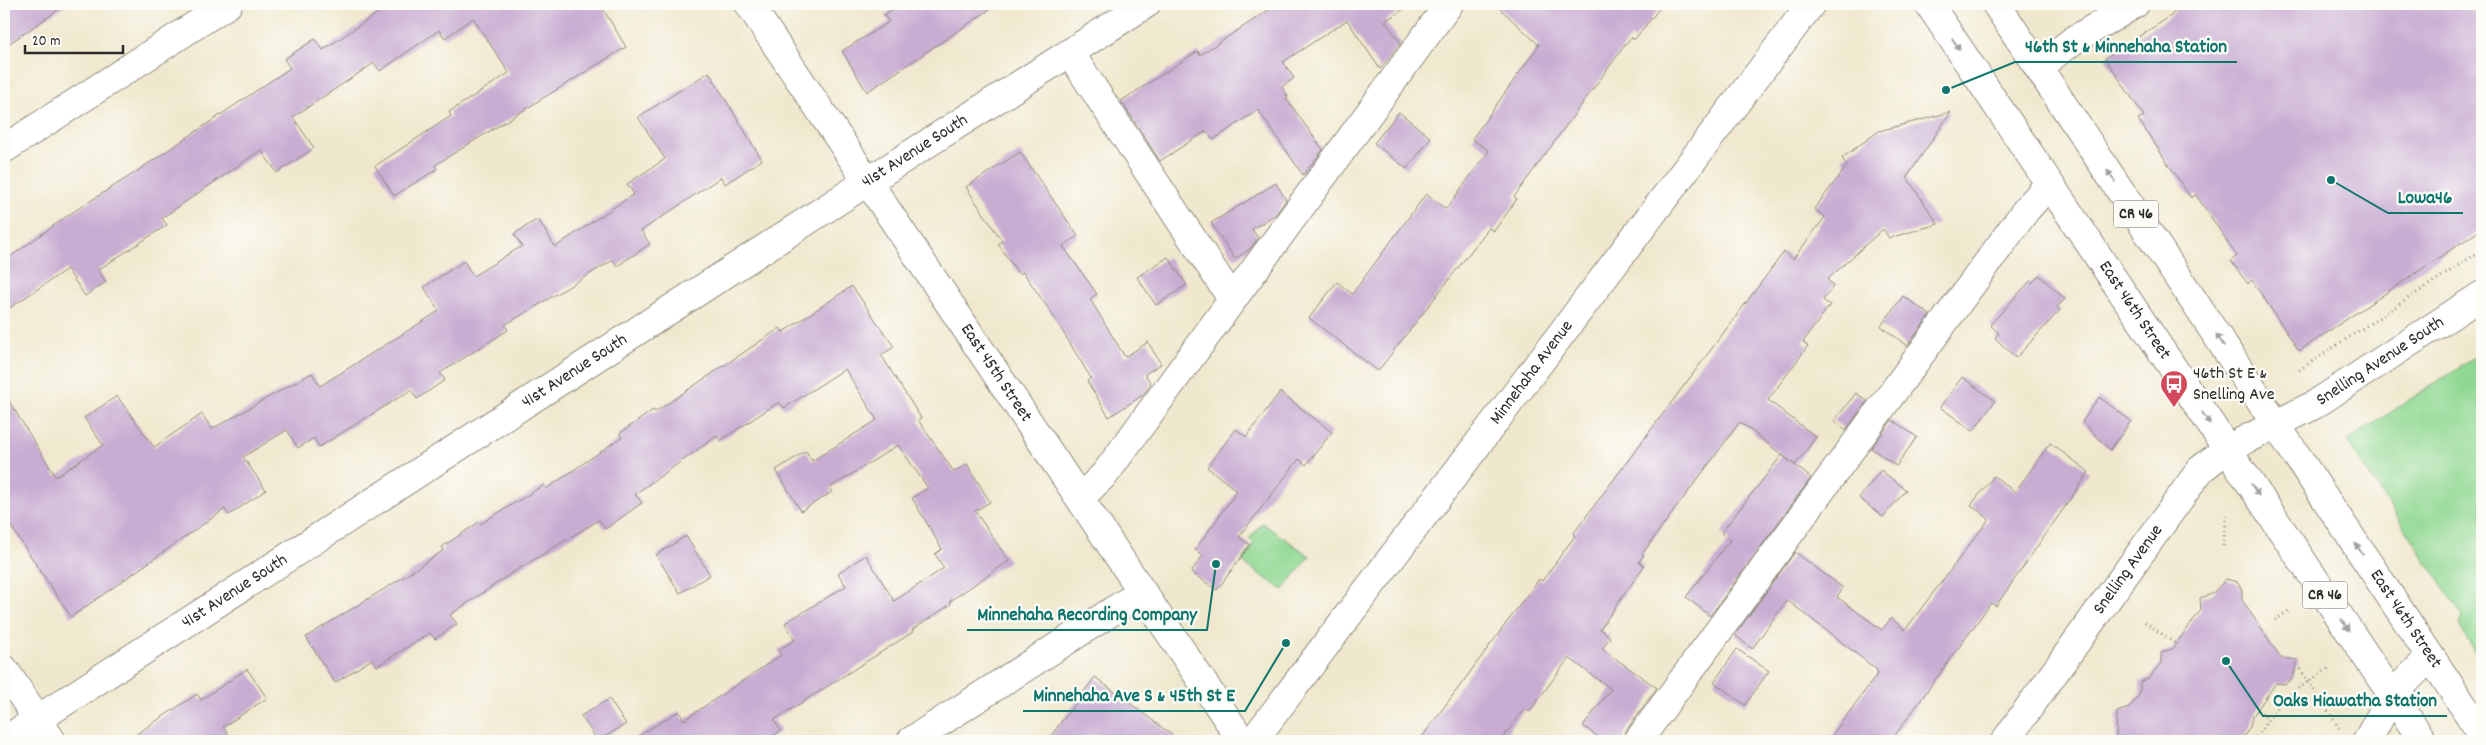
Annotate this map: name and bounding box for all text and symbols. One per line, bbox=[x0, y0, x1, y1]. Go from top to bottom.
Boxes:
scale bar bbox=[25, 22, 122, 54]
callout: 46th St & Minnehaha Station bbox=[2015, 28, 2237, 62]
text: 20 m bbox=[32, 31, 60, 53]
text: 46th St & Minnehaha Station bbox=[2025, 35, 2227, 62]
one-way arrow bbox=[1951, 38, 1961, 51]
street label: 41st Avenue South bbox=[857, 108, 973, 195]
one-way arrow bbox=[2106, 169, 2116, 183]
callout: Lowa46 bbox=[2388, 179, 2463, 213]
text: Lowa46 bbox=[2398, 186, 2452, 213]
road number: CR 46 bbox=[2114, 200, 2158, 228]
street label: East 46th Street bbox=[2092, 256, 2177, 365]
street label: Snelling Avenue South bbox=[2312, 310, 2449, 413]
street label: Minnehaha Avenue bbox=[1484, 315, 1580, 430]
street label: East 45th Street bbox=[954, 319, 1038, 428]
street label: 41st Avenue South bbox=[517, 328, 633, 415]
one-way arrow bbox=[2216, 334, 2225, 347]
place label: 46th St E & Snelling Ave bbox=[2193, 362, 2275, 408]
bus stop icon: 46th St E & Snelling Ave bbox=[2159, 369, 2189, 408]
one-way arrow bbox=[2201, 411, 2211, 425]
one-way arrow bbox=[2250, 483, 2259, 496]
street label: Snelling Avenue bbox=[2087, 520, 2169, 620]
one-way arrow bbox=[2354, 542, 2364, 556]
street label: 41st Avenue South bbox=[177, 548, 293, 635]
street label: East 46th Street bbox=[2364, 565, 2448, 674]
road number: CR 46 bbox=[2302, 582, 2348, 608]
callout: Minnehaha Recording Company bbox=[967, 596, 1207, 630]
text: Minnehaha Recording Company bbox=[977, 603, 1198, 630]
one-way arrow bbox=[2340, 618, 2350, 631]
callout: Minnehaha Ave S & 45th St E bbox=[1023, 677, 1245, 711]
callout: Oaks Hiawatha Station bbox=[2263, 682, 2447, 716]
text: Minnehaha Ave S & 45th St E bbox=[1033, 684, 1235, 711]
text: Oaks Hiawatha Station bbox=[2273, 689, 2437, 716]

